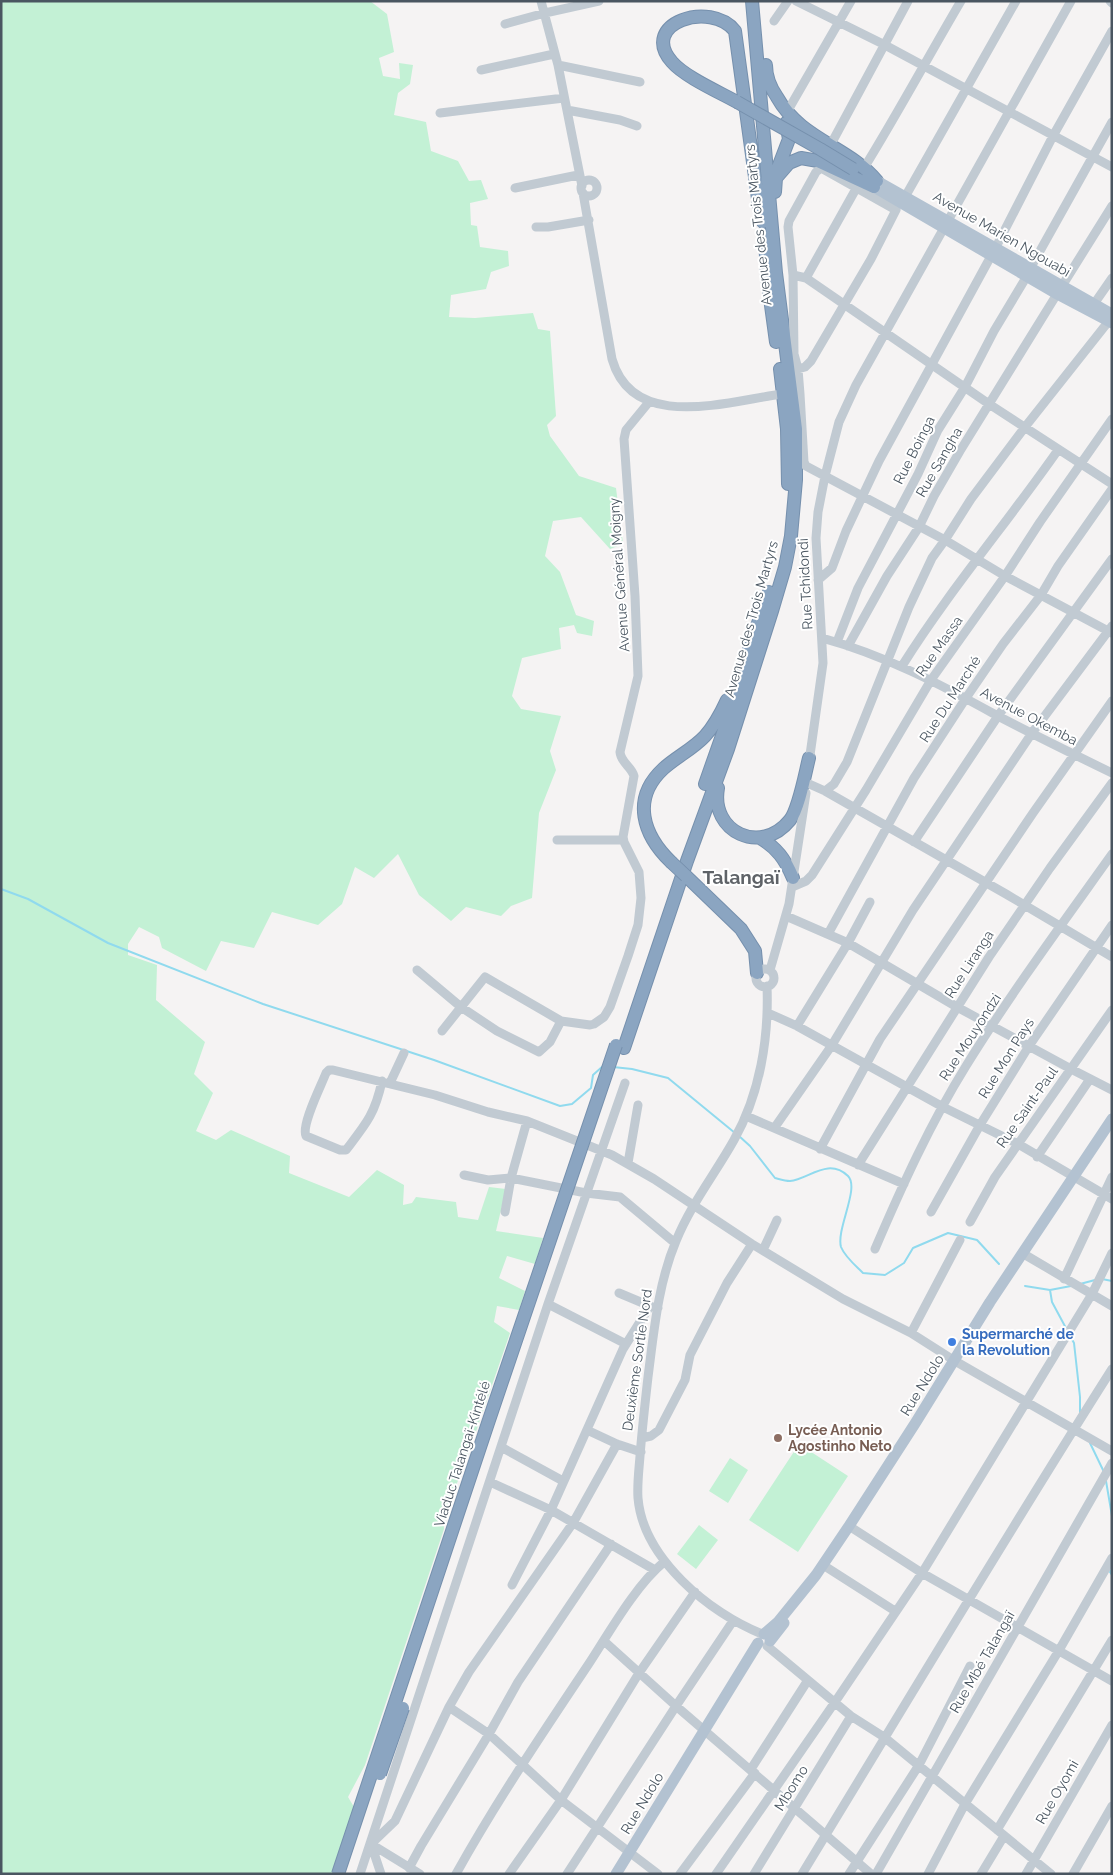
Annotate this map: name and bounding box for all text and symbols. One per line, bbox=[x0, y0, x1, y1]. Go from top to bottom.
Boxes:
street label: Avenue des Trois Martyrs bbox=[742, 143, 774, 306]
street label: Avenue Marien Ngouabi bbox=[931, 188, 1073, 280]
street label: Rue Boinga bbox=[890, 413, 938, 487]
street label: Rue Sangha bbox=[913, 424, 965, 500]
street label: Avenue Général Moigny bbox=[606, 497, 632, 653]
street label: Rue Tchidondi bbox=[795, 538, 815, 630]
street label: Avenue des Trois Martyrs bbox=[721, 539, 781, 699]
street label: Rue Massa bbox=[912, 613, 966, 679]
street label: Rue Du Marché bbox=[916, 653, 984, 745]
street label: Avenue Okemba bbox=[978, 684, 1080, 748]
district label: Talangaï bbox=[702, 866, 781, 888]
street label: Rue Liranga bbox=[941, 927, 997, 1001]
street label: Rue Mouyondzi bbox=[936, 991, 1004, 1083]
street label: Rue Mon Pays bbox=[975, 1015, 1037, 1101]
street label: Rue Saint-Paul bbox=[993, 1063, 1061, 1151]
street label: Deuxième Sortie Nord bbox=[619, 1288, 655, 1432]
place label: Supermarché de la Revolution bbox=[962, 1326, 1074, 1358]
marker: Supermarché de la Revolution bbox=[946, 1336, 958, 1348]
street label: Rue Ndolo bbox=[897, 1351, 947, 1419]
street label: Viaduc Talangaï-Kintélé bbox=[431, 1379, 493, 1529]
place label: Lycée Antonio Agostinho Neto bbox=[788, 1422, 892, 1454]
marker: Lycée Antonio Agostinho Neto bbox=[772, 1432, 784, 1444]
street label: Rue Mbé Talangaï bbox=[946, 1608, 1018, 1716]
street label: Rue Oyomi bbox=[1032, 1757, 1082, 1827]
street label: Mbomo bbox=[771, 1762, 811, 1814]
street label: Rue Ndolo bbox=[617, 1769, 667, 1837]

